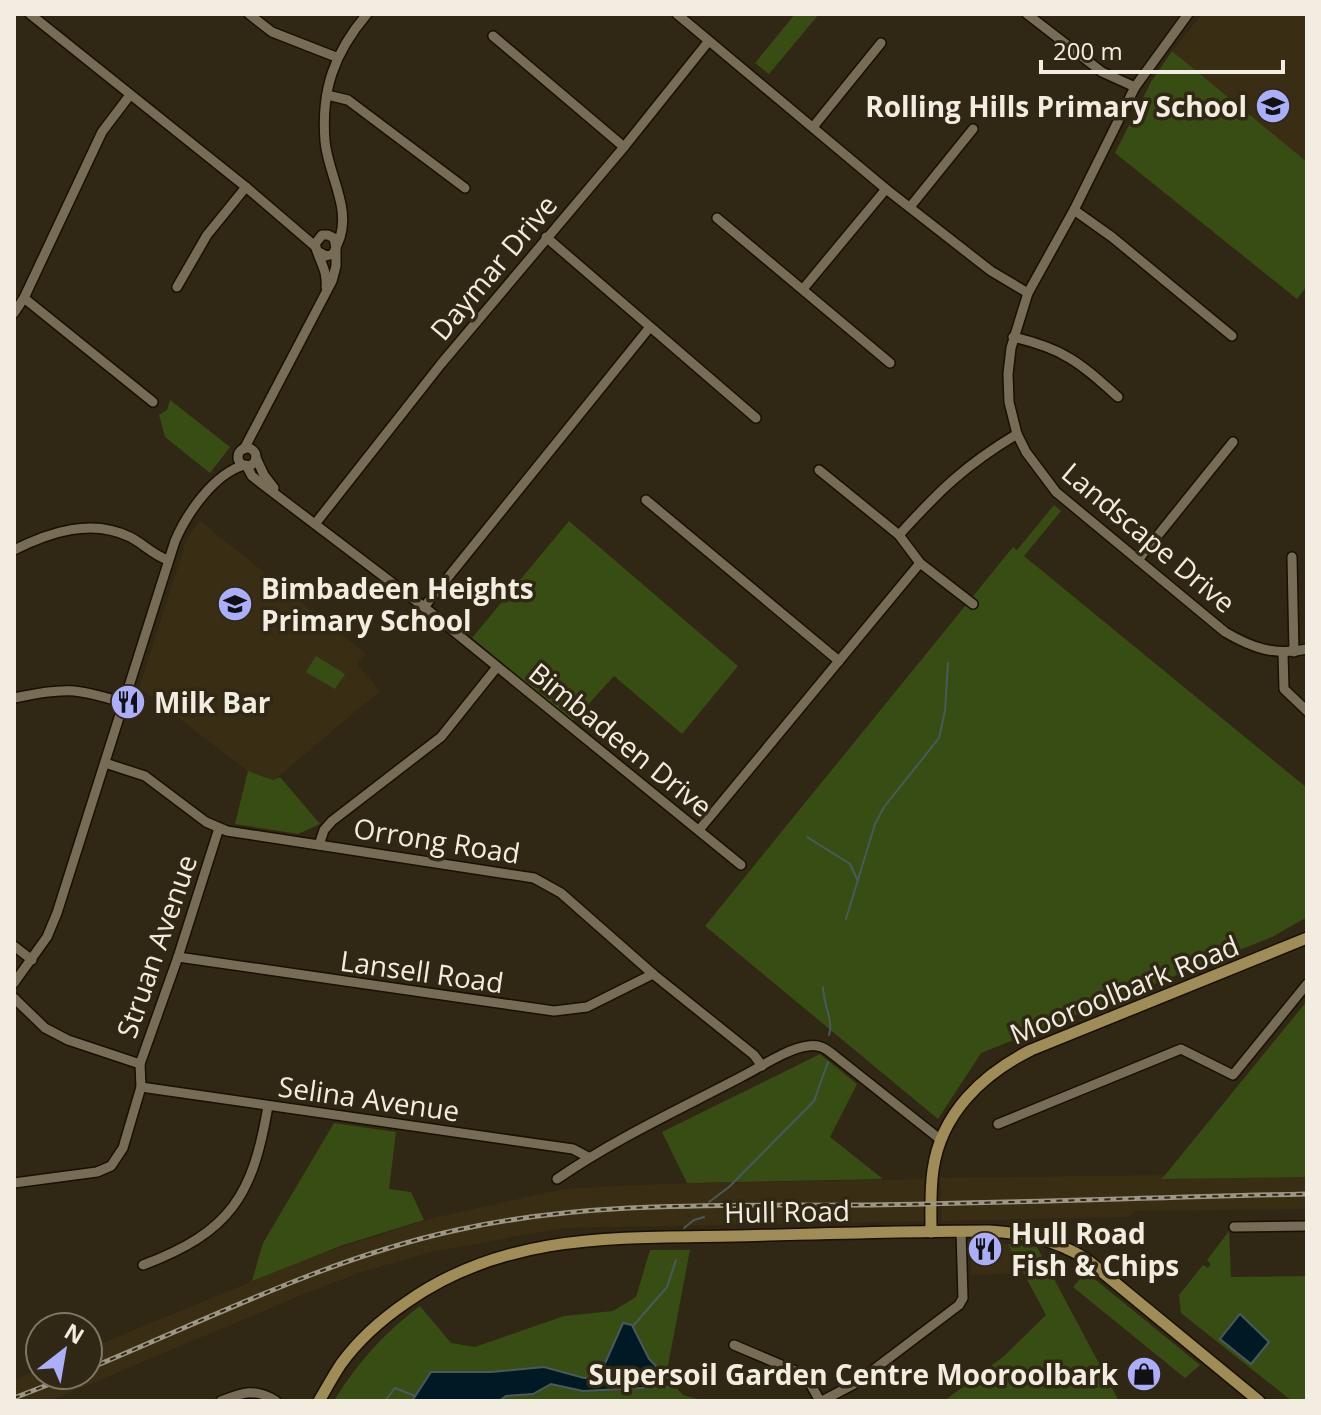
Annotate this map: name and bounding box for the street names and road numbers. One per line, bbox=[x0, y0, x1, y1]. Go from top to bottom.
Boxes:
street label: Daymar Drive bbox=[421, 186, 565, 348]
street label: Landscape Drive bbox=[1054, 453, 1244, 621]
street label: Bimbadeen Drive bbox=[521, 653, 721, 825]
street label: Orrong Road bbox=[351, 808, 523, 872]
street label: Struan Avenue bbox=[107, 849, 205, 1043]
street label: Mooroolbark Road bbox=[1004, 926, 1244, 1052]
street label: Lansell Road bbox=[338, 941, 506, 1001]
street label: Selina Avenue bbox=[276, 1066, 462, 1130]
street label: Hull Road bbox=[724, 1191, 850, 1231]

